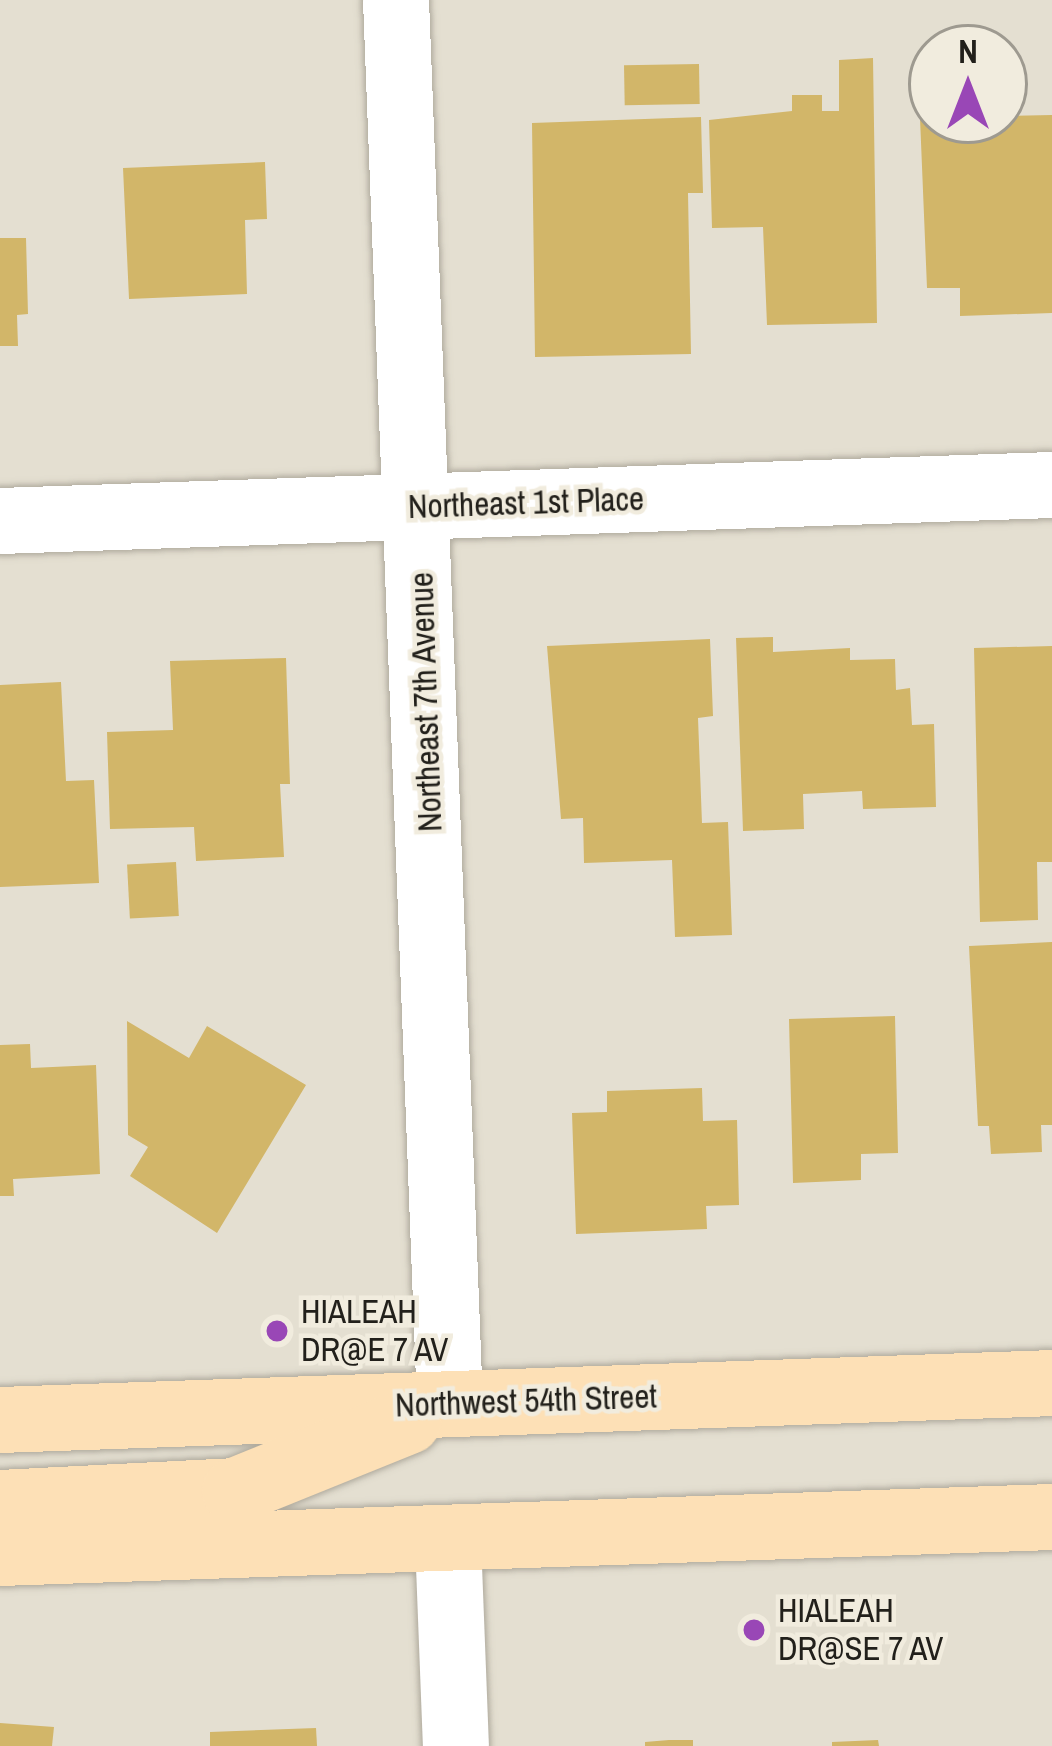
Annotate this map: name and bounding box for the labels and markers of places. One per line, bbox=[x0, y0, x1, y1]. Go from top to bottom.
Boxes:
place label: HIALEAH DR@E 7 AV bbox=[301, 1292, 450, 1370]
marker: HIALEAH DR@E 7 AV bbox=[264, 1318, 290, 1344]
place label: HIALEAH DR@SE 7 AV bbox=[778, 1591, 945, 1669]
marker: HIALEAH DR@SE 7 AV bbox=[741, 1617, 767, 1643]

